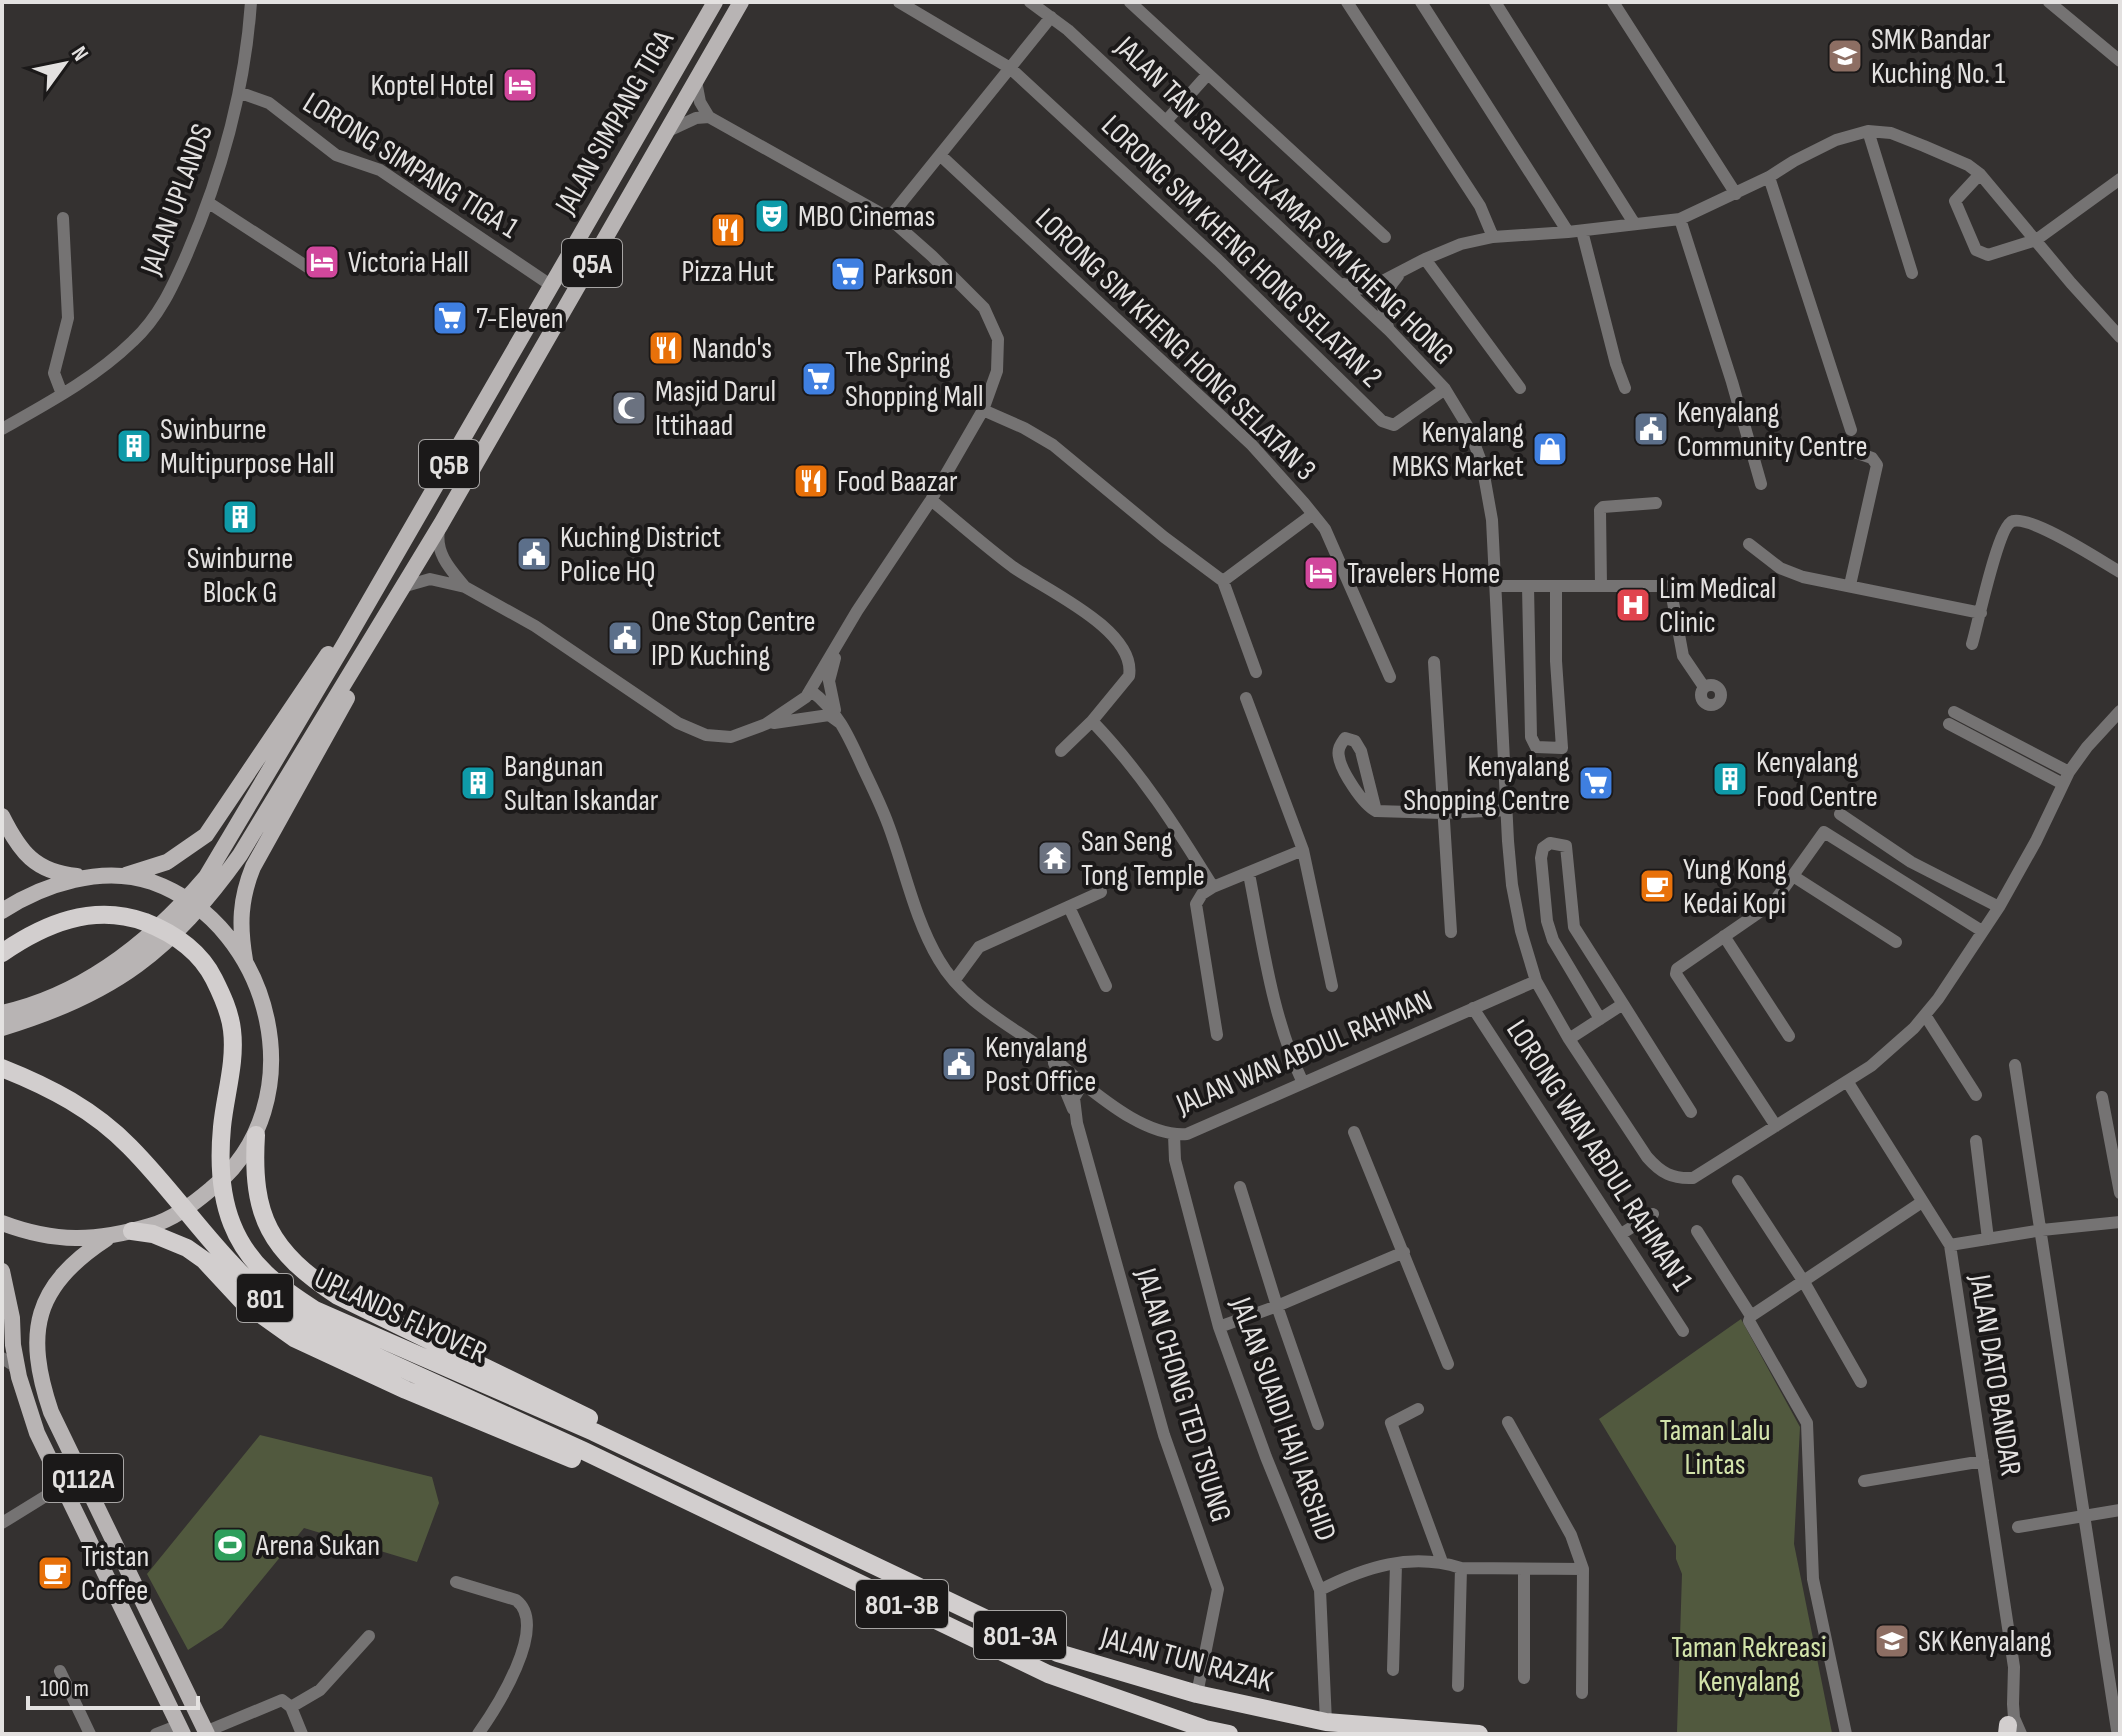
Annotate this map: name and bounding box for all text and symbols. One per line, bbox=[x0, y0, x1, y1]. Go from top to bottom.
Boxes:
place label: SMK Bandar Kuching No. 1 bbox=[1871, 22, 2006, 92]
north arrow bbox=[24, 24, 104, 104]
street label: JALAN SIMPANG TIGA bbox=[547, 24, 682, 222]
street label: JALAN TAN SRI DATUK AMAR SIM KHENG HONG bbox=[1107, 29, 1461, 372]
school or university icon: SMK Bandar Kuching No. 1 bbox=[1826, 37, 1864, 75]
text: N bbox=[65, 42, 94, 66]
hotel icon: Koptel Hotel bbox=[501, 66, 539, 104]
place label: Koptel Hotel bbox=[371, 68, 494, 104]
street label: LORONG SIMPANG TIGA 1 bbox=[296, 85, 525, 247]
street label: LORONG SIM KHENG HONG SELATAN 2 bbox=[1094, 108, 1389, 395]
street label: JALAN UPLANDS bbox=[133, 119, 221, 281]
theatre icon: MBO Cinemas bbox=[753, 197, 791, 235]
place label: MBO Cinemas bbox=[798, 199, 935, 235]
street label: LORONG SIM KHENG HONG SELATAN 3 bbox=[1027, 201, 1323, 488]
restaurant icon: Pizza Hut bbox=[709, 211, 747, 249]
road number: Q5A bbox=[562, 239, 622, 287]
hotel icon: Victoria Hall bbox=[303, 243, 341, 281]
place label: Victoria Hall bbox=[348, 245, 469, 281]
place label: Pizza Hut bbox=[681, 254, 775, 290]
supermarket icon: Parkson bbox=[829, 255, 867, 293]
place label: Parkson bbox=[874, 257, 954, 293]
supermarket icon: 7-Eleven bbox=[431, 299, 469, 337]
place label: 7-Eleven bbox=[476, 301, 564, 337]
restaurant icon: Nando's bbox=[647, 329, 685, 367]
place label: Nando's bbox=[692, 331, 772, 367]
place label: The Spring Shopping Mall bbox=[845, 345, 984, 415]
supermarket icon: The Spring Shopping Mall bbox=[800, 360, 838, 398]
place label: Masjid Darul Ittihaad bbox=[655, 374, 776, 444]
mosque icon: Masjid Darul Ittihaad bbox=[610, 389, 648, 427]
place label: Kenyalang Community Centre bbox=[1677, 395, 1868, 465]
public building icon: Kenyalang Community Centre bbox=[1632, 410, 1670, 448]
place label: Swinburne Multipurpose Hall bbox=[160, 412, 335, 482]
place label: Kenyalang MBKS Market bbox=[1392, 415, 1524, 485]
building icon: Swinburne Multipurpose Hall bbox=[115, 427, 153, 465]
shop icon: Kenyalang MBKS Market bbox=[1531, 430, 1569, 468]
road number: Q5B bbox=[419, 440, 479, 488]
restaurant icon: Food Baazar bbox=[792, 462, 830, 500]
place label: Food Baazar bbox=[837, 464, 958, 500]
building icon: Swinburne Block G bbox=[221, 498, 259, 536]
place label: Kuching District Police HQ bbox=[560, 520, 721, 590]
public building icon: Kuching District Police HQ bbox=[515, 535, 553, 573]
place label: Swinburne Block G bbox=[187, 541, 293, 611]
hotel icon: Travelers Home bbox=[1302, 554, 1340, 592]
place label: Travelers Home bbox=[1347, 556, 1500, 592]
place label: Lim Medical Clinic bbox=[1659, 571, 1776, 641]
hospital icon: Lim Medical Clinic bbox=[1614, 586, 1652, 624]
place label: One Stop Centre IPD Kuching bbox=[651, 604, 816, 674]
public building icon: One Stop Centre IPD Kuching bbox=[606, 619, 644, 657]
place label: Kenyalang Food Centre bbox=[1756, 745, 1878, 815]
place label: Bangunan Sultan Iskandar bbox=[504, 749, 659, 819]
place label: Kenyalang Shopping Centre bbox=[1403, 749, 1570, 819]
building icon: Kenyalang Food Centre bbox=[1711, 760, 1749, 798]
building icon: Bangunan Sultan Iskandar bbox=[459, 764, 497, 802]
supermarket icon: Kenyalang Shopping Centre bbox=[1577, 764, 1615, 802]
place label: San Seng Tong Temple bbox=[1081, 824, 1205, 894]
temple icon: San Seng Tong Temple bbox=[1036, 839, 1074, 877]
place label: Yung Kong Kedai Kopi bbox=[1683, 852, 1787, 922]
cafe icon: Yung Kong Kedai Kopi bbox=[1638, 867, 1676, 905]
street label: JALAN WAN ABDUL RAHMAN bbox=[1170, 983, 1438, 1123]
street label: LORONG WAN ABDUL RAHMAN 1 bbox=[1498, 1014, 1700, 1298]
place label: Kenyalang Post Office bbox=[985, 1030, 1096, 1100]
public building icon: Kenyalang Post Office bbox=[940, 1045, 978, 1083]
street label: UPLANDS FLYOVER bbox=[308, 1260, 493, 1372]
street label: JALAN CHONG TED TSIUNG bbox=[1127, 1263, 1239, 1526]
street label: JALAN DATO BANDAR bbox=[1961, 1271, 2029, 1478]
road number: 801 bbox=[237, 1274, 293, 1322]
street label: JALAN SUAIDI HAJI ARSHID bbox=[1222, 1292, 1344, 1546]
park label: Taman Lalu Lintas bbox=[1660, 1413, 1770, 1483]
road number: Q112A bbox=[43, 1454, 123, 1502]
sports icon: Arena Sukan bbox=[211, 1526, 249, 1564]
place label: Arena Sukan bbox=[255, 1528, 380, 1564]
place label: Tristan Coffee bbox=[81, 1539, 149, 1609]
cafe icon: Tristan Coffee bbox=[36, 1554, 74, 1592]
road number: 801-3B bbox=[856, 1580, 948, 1628]
road number: 801-3A bbox=[974, 1611, 1066, 1659]
street label: JALAN TUN RAZAK bbox=[1096, 1620, 1277, 1700]
school or university icon: SK Kenyalang bbox=[1873, 1622, 1911, 1660]
place label: SK Kenyalang bbox=[1918, 1624, 2052, 1660]
park label: Taman Rekreasi Kenyalang bbox=[1671, 1630, 1827, 1700]
scale bar bbox=[28, 1660, 198, 1710]
text: 100 m bbox=[40, 1674, 89, 1703]

